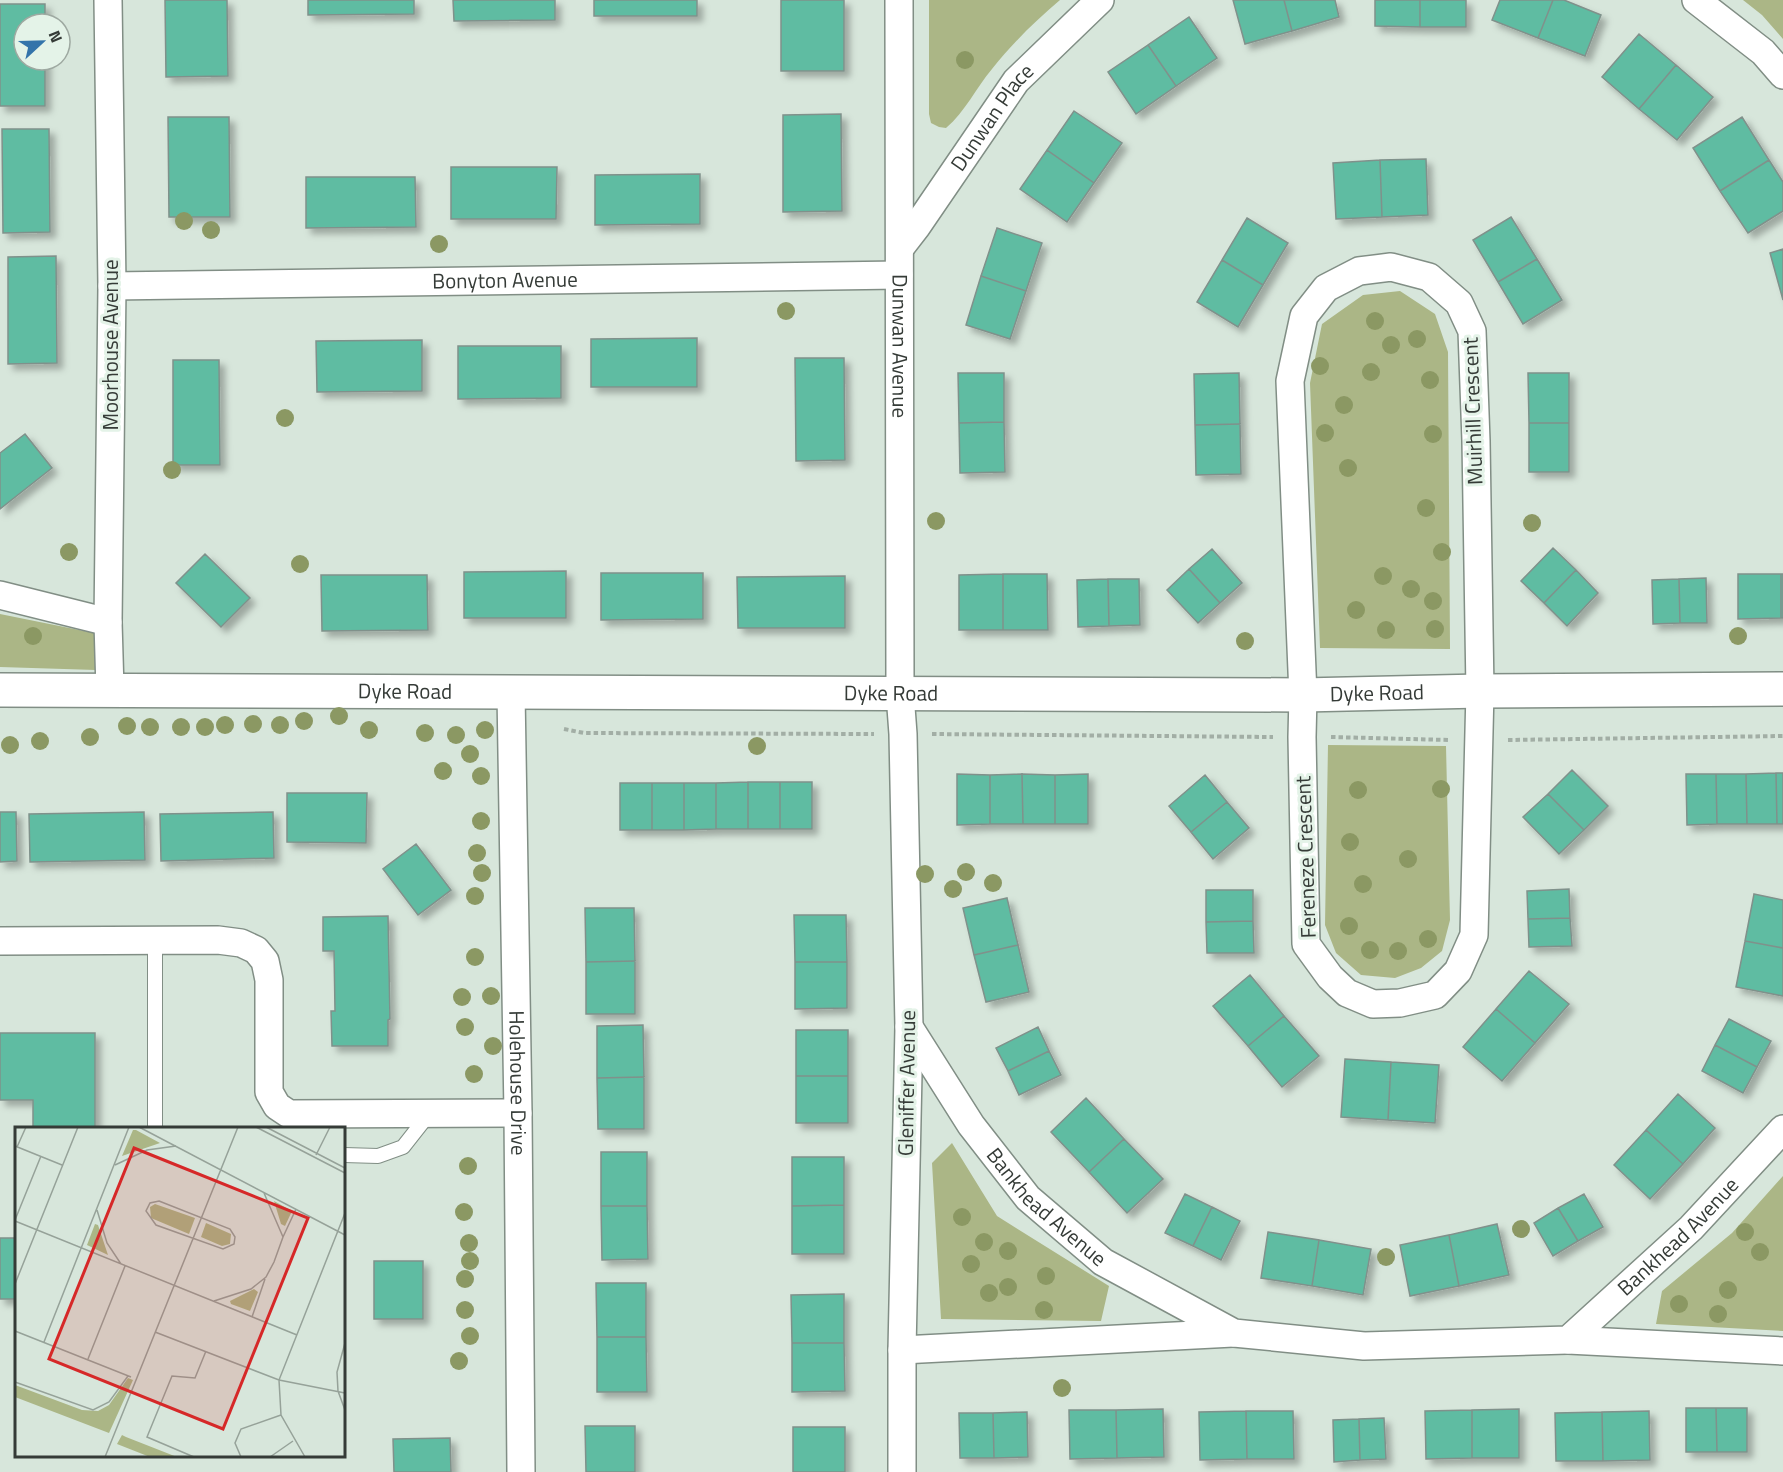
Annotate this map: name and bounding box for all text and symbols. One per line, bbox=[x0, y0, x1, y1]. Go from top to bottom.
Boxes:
north arrow bbox=[12, 12, 72, 72]
text: N bbox=[43, 27, 69, 46]
street label: Dunwan Place bbox=[942, 55, 1040, 177]
street label: Moorhouse Avenue bbox=[94, 259, 126, 431]
street label: Bonyton Avenue bbox=[432, 262, 578, 297]
street label: Dunwan Avenue bbox=[884, 274, 917, 418]
street label: Muirhill Crescent bbox=[1453, 336, 1491, 485]
street label: Dyke Road bbox=[358, 674, 452, 707]
street label: Dyke Road bbox=[1329, 675, 1424, 709]
street label: Dyke Road bbox=[844, 676, 938, 709]
street label: Fereneze Crescent bbox=[1286, 775, 1324, 939]
street label: Holehouse Drive bbox=[501, 1010, 535, 1156]
street label: Gleniffer Avenue bbox=[889, 1010, 923, 1156]
inset map bbox=[15, 1127, 345, 1457]
street label: Bankhead Avenue bbox=[979, 1140, 1114, 1274]
street label: Bankhead Avenue bbox=[1610, 1169, 1746, 1303]

